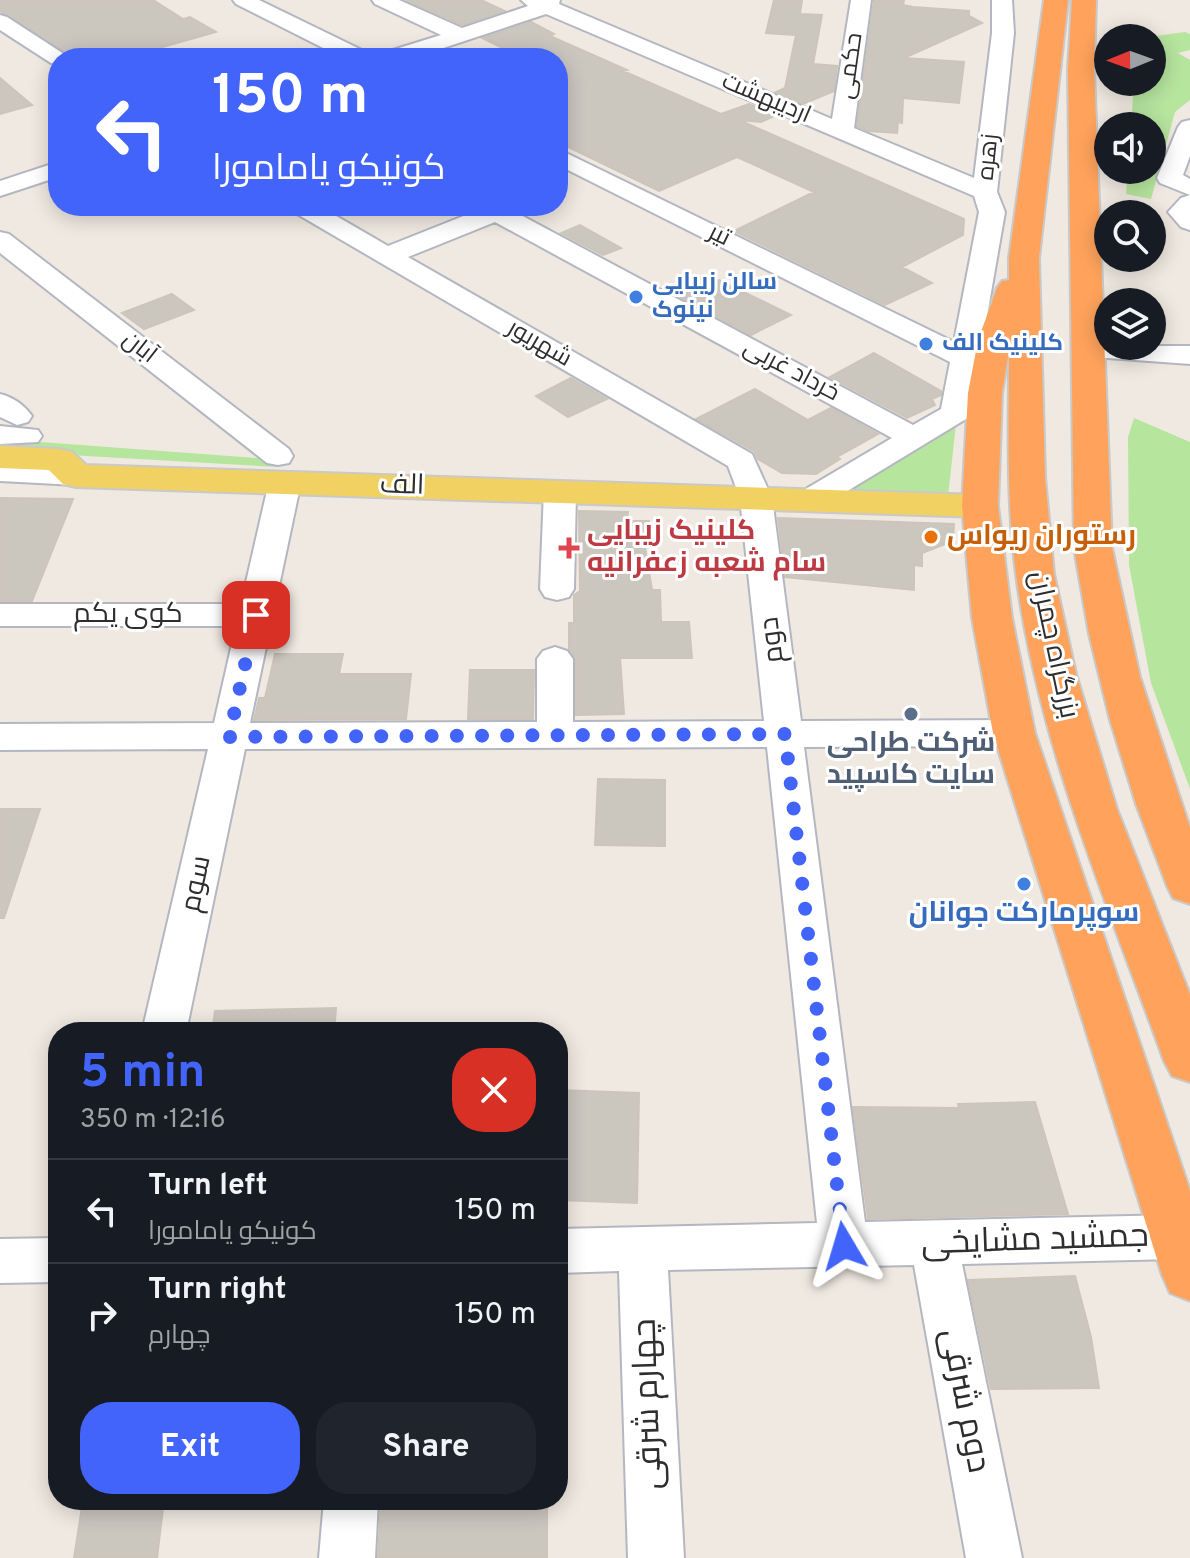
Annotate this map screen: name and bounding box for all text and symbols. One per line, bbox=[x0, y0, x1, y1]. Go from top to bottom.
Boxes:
north arrow bbox=[1094, 24, 1166, 96]
map controls bbox=[1094, 24, 1166, 360]
street label: حکمی bbox=[832, 31, 870, 101]
text: 150 m bbox=[212, 63, 368, 133]
street label: اردیبهشت bbox=[717, 67, 815, 131]
icon: left bbox=[80, 80, 184, 184]
button: sound bbox=[1094, 112, 1166, 184]
street label: زهره bbox=[972, 132, 1006, 182]
text: کونیکو یامامورا bbox=[212, 147, 446, 193]
button: search bbox=[1094, 200, 1166, 272]
street label: تیر bbox=[701, 217, 735, 254]
place label: سالن زیبایی نینوک bbox=[652, 268, 777, 326]
marker: سالن زیبایی نینوک bbox=[627, 288, 645, 306]
button: layers bbox=[1094, 288, 1166, 360]
street label: شهریور bbox=[500, 313, 577, 374]
street label: آبان bbox=[116, 325, 163, 371]
place label: کلینیک الف bbox=[942, 329, 1063, 359]
street label: خرداد غربی bbox=[738, 333, 844, 409]
marker: کلینیک الف bbox=[917, 335, 935, 353]
street label: الف bbox=[379, 467, 425, 505]
place label: کلینیک زیبایی سام شعبه زعفرانیه bbox=[587, 514, 826, 582]
place label: رستوران ریواس bbox=[947, 519, 1136, 555]
marker: رستوران ریواس bbox=[922, 528, 940, 546]
marker: کلینیک زیبایی سام شعبه زعفرانیه bbox=[558, 537, 580, 559]
street label: بزرگراه چمران bbox=[1020, 568, 1086, 722]
pin bbox=[222, 581, 290, 649]
icon: arrive bbox=[234, 593, 278, 637]
street label: کوی یکم bbox=[73, 597, 183, 633]
street label: دوم bbox=[752, 615, 794, 665]
marker: شرکت طراحی سایت کاسپید bbox=[902, 705, 920, 723]
place label: شرکت طراحی سایت کاسپید bbox=[827, 726, 995, 794]
street label: سوم bbox=[173, 852, 221, 916]
marker: سوپرمارکت جوانان bbox=[1015, 875, 1033, 893]
place label: سوپرمارکت جوانان bbox=[909, 896, 1139, 932]
text: 5 min bbox=[80, 1044, 205, 1104]
button: close bbox=[452, 1048, 536, 1132]
text: 350 m · 12:16 bbox=[80, 1104, 225, 1137]
text: Turn left bbox=[148, 1168, 268, 1205]
icon: left bbox=[80, 1189, 124, 1233]
text: 150 m bbox=[455, 1193, 536, 1230]
position arrow bbox=[802, 1204, 886, 1288]
text: کونیکو یامامورا bbox=[148, 1216, 317, 1249]
street label: جمشید مشایخی bbox=[920, 1216, 1150, 1266]
text: Turn right bbox=[148, 1272, 286, 1309]
icon: right bbox=[80, 1293, 124, 1337]
text: 150 m bbox=[455, 1297, 536, 1334]
street label: چهارم شرقی bbox=[625, 1318, 673, 1490]
text: چهارم bbox=[148, 1320, 210, 1353]
street label: دوم شرقی bbox=[929, 1325, 999, 1477]
button: Exit bbox=[80, 1402, 300, 1494]
button: Share bbox=[316, 1402, 536, 1494]

